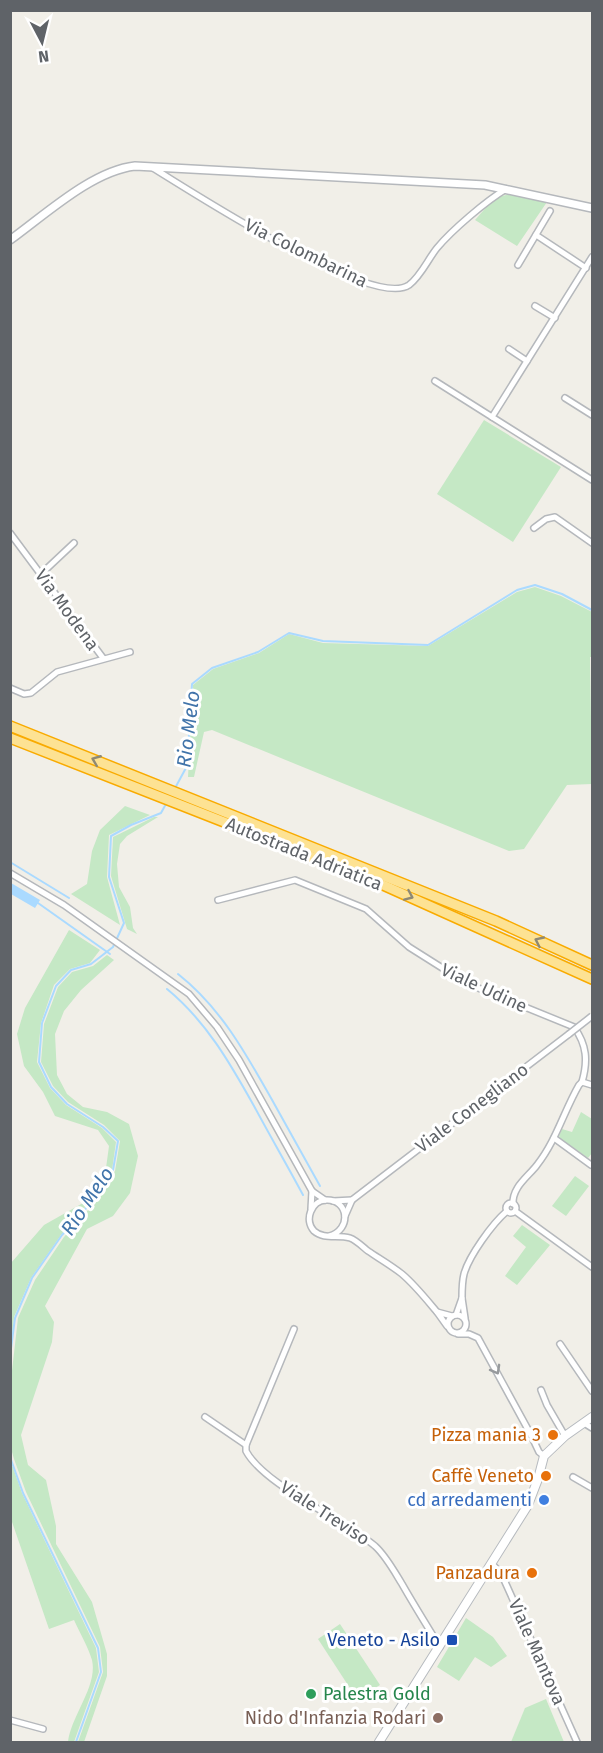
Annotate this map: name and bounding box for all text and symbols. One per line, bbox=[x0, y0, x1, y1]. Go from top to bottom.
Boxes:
north arrow bbox=[12, 12, 72, 72]
text: N bbox=[37, 46, 50, 66]
street label: Via Colombarina bbox=[241, 214, 371, 292]
street label: Via Modena bbox=[30, 565, 104, 655]
water label: Rio Melo bbox=[171, 689, 205, 769]
one-way arrow bbox=[91, 755, 101, 768]
street label: Autostrada Adriatica bbox=[223, 813, 385, 895]
one-way arrow bbox=[403, 889, 414, 901]
one-way arrow bbox=[535, 936, 546, 948]
street label: Viale Udine bbox=[437, 958, 531, 1018]
street label: Viale Conegliano bbox=[411, 1058, 533, 1158]
water label: Rio Melo bbox=[55, 1162, 119, 1240]
one-way arrow bbox=[489, 1364, 500, 1374]
place label: Pizza mania 3 bbox=[431, 1424, 541, 1446]
marker: Pizza mania 3 bbox=[546, 1428, 560, 1442]
place label: Caffè Veneto bbox=[431, 1465, 534, 1487]
marker: Caffè Veneto bbox=[539, 1469, 553, 1483]
street label: Viale Treviso bbox=[276, 1476, 374, 1550]
place label: cd arredamenti bbox=[407, 1489, 532, 1511]
marker: cd arredamenti bbox=[537, 1493, 551, 1507]
place label: Panzadura bbox=[435, 1562, 520, 1584]
marker: Panzadura bbox=[525, 1566, 539, 1580]
street label: Viale Mantova bbox=[504, 1596, 570, 1708]
place label: Veneto - Asilo bbox=[327, 1629, 440, 1651]
marker: Veneto - Asilo bbox=[445, 1633, 459, 1647]
place label: Palestra Gold bbox=[323, 1683, 431, 1705]
marker: Palestra Gold bbox=[304, 1687, 318, 1701]
place label: Nido d'Infanzia Rodari bbox=[245, 1707, 426, 1729]
marker: Nido d'Infanzia Rodari bbox=[431, 1711, 445, 1725]

